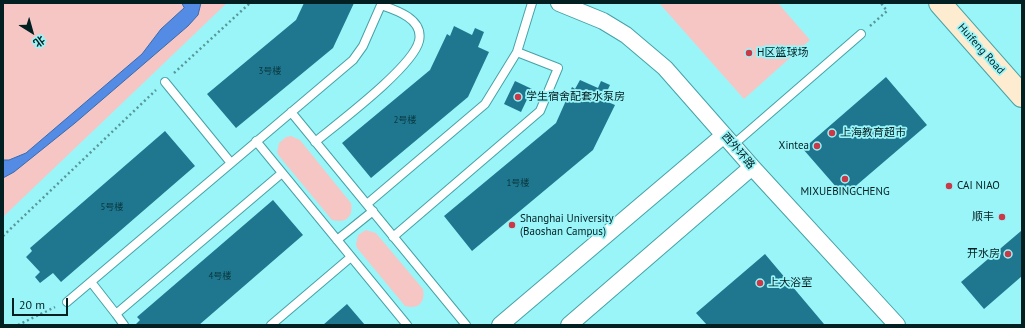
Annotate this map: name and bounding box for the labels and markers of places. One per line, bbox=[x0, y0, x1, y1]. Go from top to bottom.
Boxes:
place label: H区篮球场 bbox=[757, 46, 808, 60]
marker: H区篮球场 bbox=[744, 48, 754, 58]
place label: 学生宿舍配套水泵房 bbox=[526, 90, 625, 104]
marker: 学生宿舍配套水泵房 bbox=[513, 92, 523, 102]
place label: 上海教育超市 bbox=[840, 126, 906, 140]
marker: 上海教育超市 bbox=[827, 128, 837, 138]
place label: Xintea bbox=[779, 139, 809, 153]
marker: Xintea bbox=[812, 141, 822, 151]
marker: MIXUEBINGCHENG bbox=[840, 174, 850, 184]
place label: CAI NIAO bbox=[957, 179, 1000, 193]
marker: CAI NIAO bbox=[944, 181, 954, 191]
place label: MIXUEBINGCHENG bbox=[800, 185, 890, 199]
place label: 顺丰 bbox=[972, 210, 994, 224]
place label: Shanghai University (Baoshan Campus) bbox=[520, 212, 614, 238]
marker: 顺丰 bbox=[997, 212, 1007, 222]
marker: Shanghai University (Baoshan Campus) bbox=[507, 220, 517, 230]
place label: 开水房 bbox=[967, 247, 1000, 261]
marker: 开水房 bbox=[1003, 249, 1013, 259]
place label: 上大浴室 bbox=[768, 276, 812, 290]
marker: 上大浴室 bbox=[755, 278, 765, 288]

